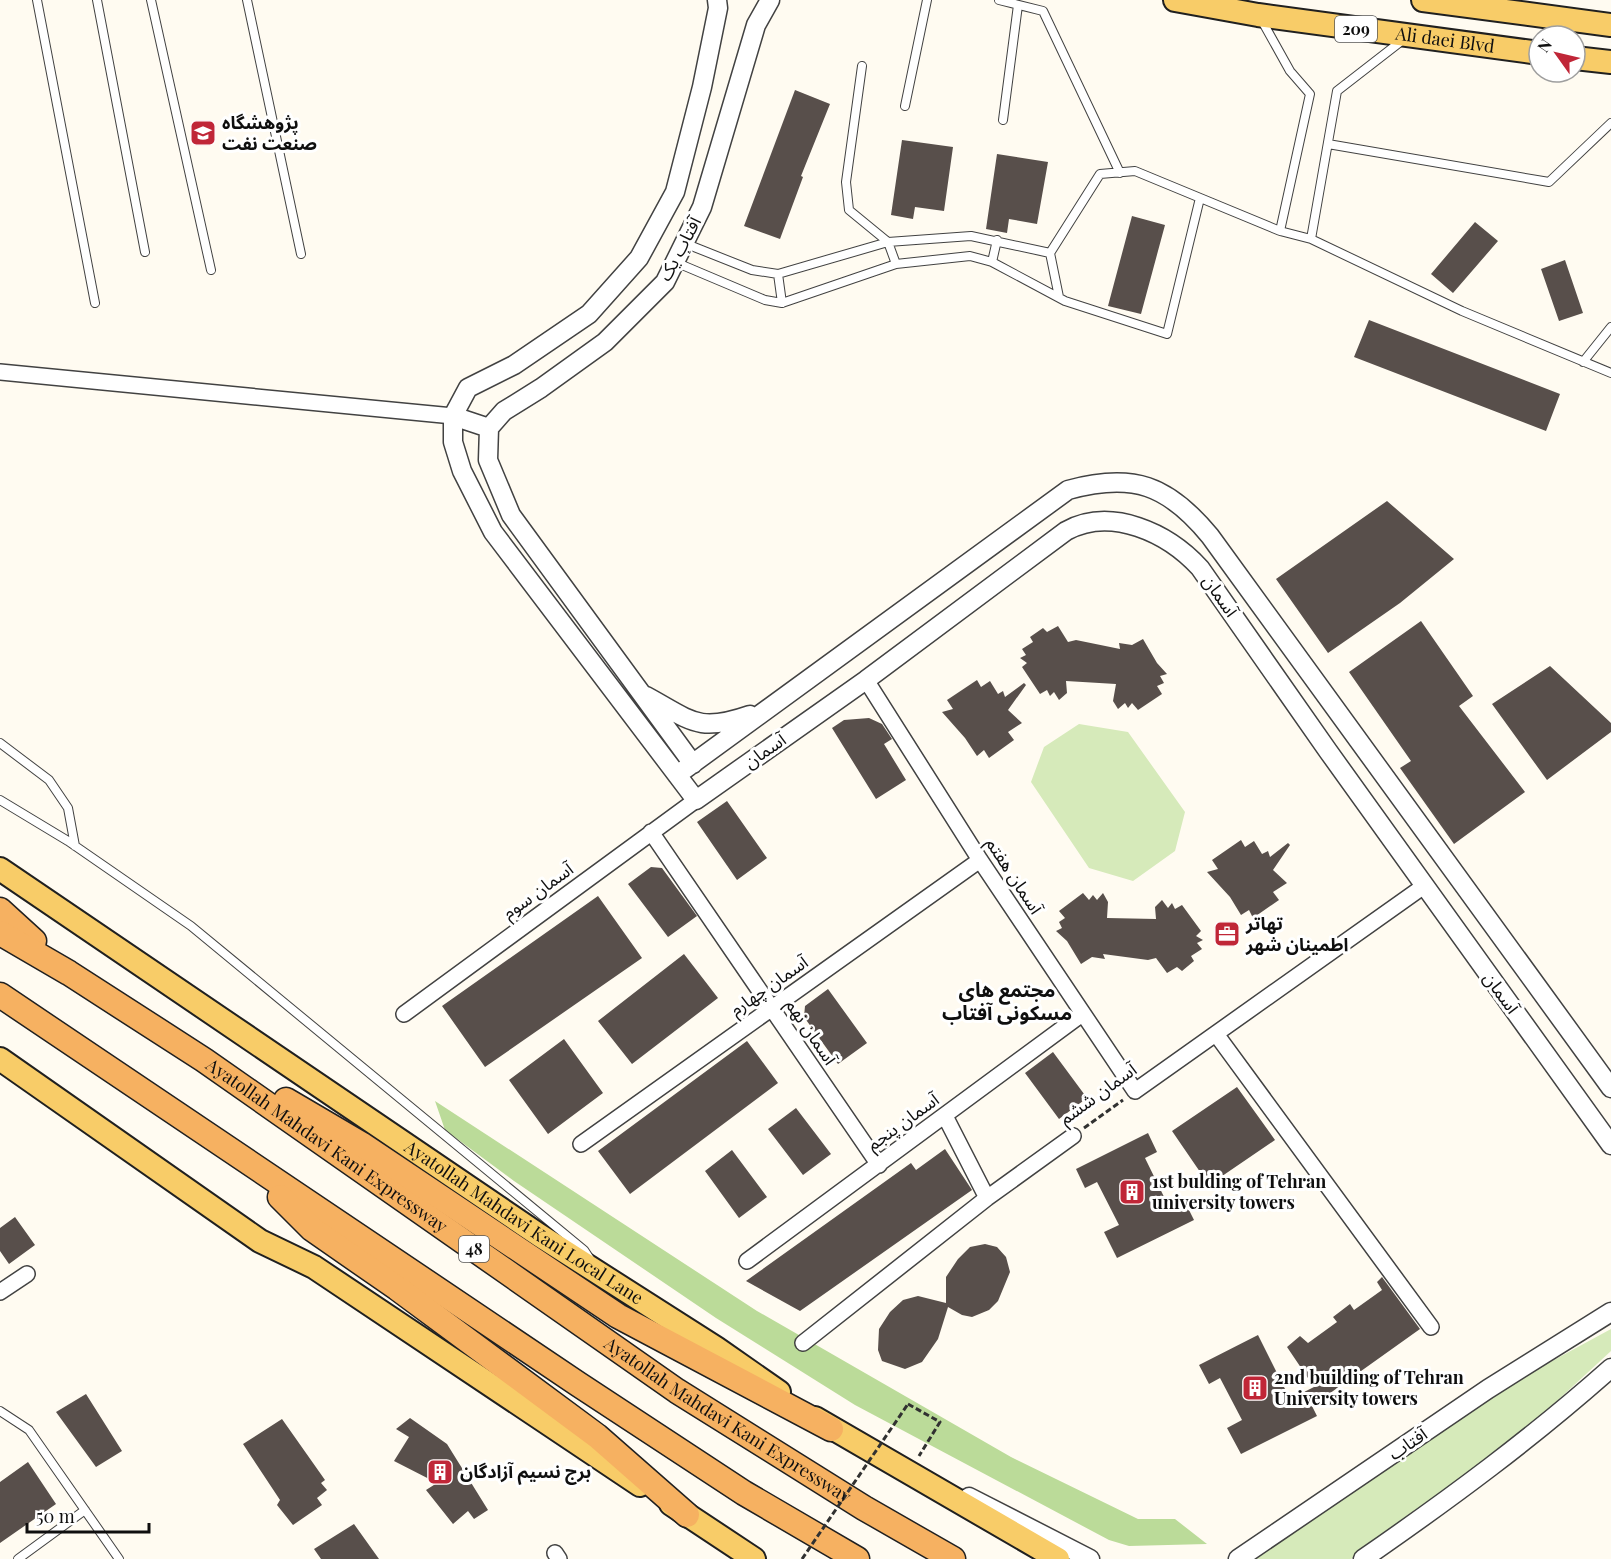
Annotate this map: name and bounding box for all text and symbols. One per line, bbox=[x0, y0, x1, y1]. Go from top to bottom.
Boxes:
road number: 209 bbox=[1335, 16, 1377, 42]
street label: Ali daei Blvd bbox=[1393, 21, 1497, 58]
north arrow bbox=[1527, 24, 1587, 84]
text: N bbox=[1532, 34, 1556, 56]
place label: پژوهشگاه صنعت نفت bbox=[222, 110, 317, 155]
school or university icon: پژوهشگاه صنعت نفت bbox=[188, 118, 218, 148]
street label: آفتاب یک bbox=[652, 212, 706, 285]
street label: آسمان bbox=[1198, 570, 1244, 622]
street label: آسمان bbox=[739, 727, 791, 773]
street label: آسمان هفتم bbox=[979, 832, 1049, 920]
street label: آسمان سوم bbox=[497, 856, 580, 926]
place label: تهاتر اطمینان شهر bbox=[1245, 911, 1348, 956]
office icon: تهاتر اطمینان شهر bbox=[1212, 919, 1242, 949]
street label: آسمان چهارم bbox=[725, 949, 815, 1023]
street label: آسمان bbox=[1478, 967, 1526, 1019]
district label: مجتمع های مسکونی آفتاب bbox=[942, 975, 1072, 1025]
street label: آسمان نهم bbox=[779, 994, 843, 1071]
street label: Ayatollah Mahdavi Kani Expressway bbox=[201, 1052, 453, 1238]
street label: آسمان ششم bbox=[1054, 1057, 1143, 1131]
street label: آسمان پنجم bbox=[861, 1086, 945, 1157]
street label: Ayatollah Mahdavi Kani Local Lane bbox=[399, 1134, 648, 1309]
place label: 1st bulding of Tehran university towers bbox=[1152, 1169, 1326, 1214]
building icon: 1st bulding of Tehran university towers bbox=[1117, 1177, 1147, 1207]
road number: 48 bbox=[459, 1236, 489, 1262]
street label: Ayatollah Mahdavi Kani Expressway bbox=[599, 1330, 856, 1508]
place label: 2nd building of Tehran University towers bbox=[1274, 1365, 1464, 1410]
building icon: 2nd building of Tehran University towers bbox=[1240, 1373, 1270, 1403]
street label: آفتاب bbox=[1383, 1421, 1432, 1465]
building icon: برج نسیم آزادگان bbox=[425, 1457, 455, 1487]
place label: برج نسیم آزادگان bbox=[460, 1459, 591, 1485]
scale bar bbox=[27, 1496, 148, 1534]
text: 50 m bbox=[36, 1504, 75, 1528]

